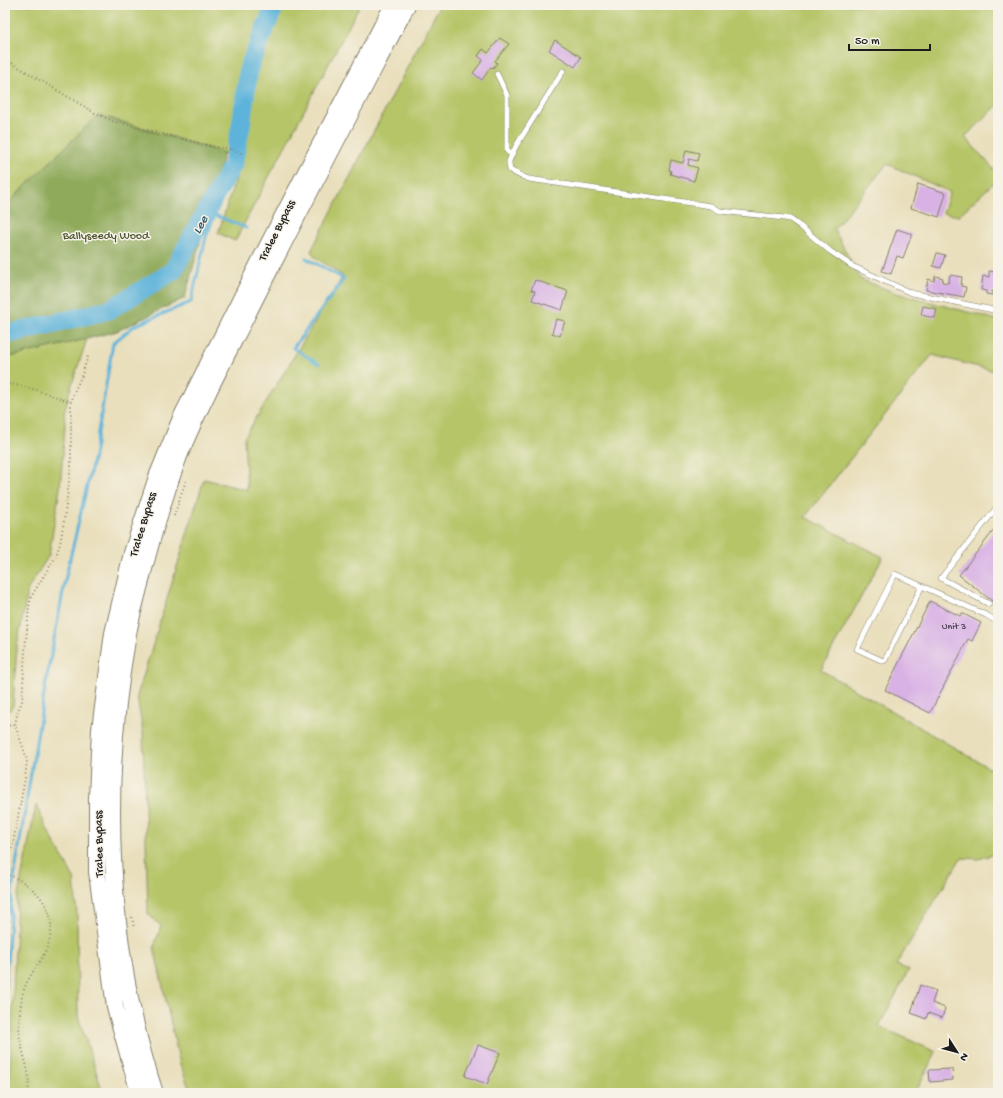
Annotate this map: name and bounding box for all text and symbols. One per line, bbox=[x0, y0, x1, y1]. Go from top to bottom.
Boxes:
scale bar bbox=[849, 26, 930, 52]
text: 50 m bbox=[855, 35, 880, 49]
street label: Tralee Bypass bbox=[256, 197, 299, 265]
water label: Lee bbox=[190, 213, 213, 237]
park label: Ballyseedy Wood bbox=[62, 230, 150, 244]
street label: Tralee Bypass bbox=[127, 490, 161, 560]
house number: Unit 3 bbox=[942, 621, 966, 633]
street label: Tralee Bypass bbox=[92, 810, 108, 879]
north arrow bbox=[937, 1032, 977, 1072]
text: N bbox=[957, 1050, 970, 1063]

